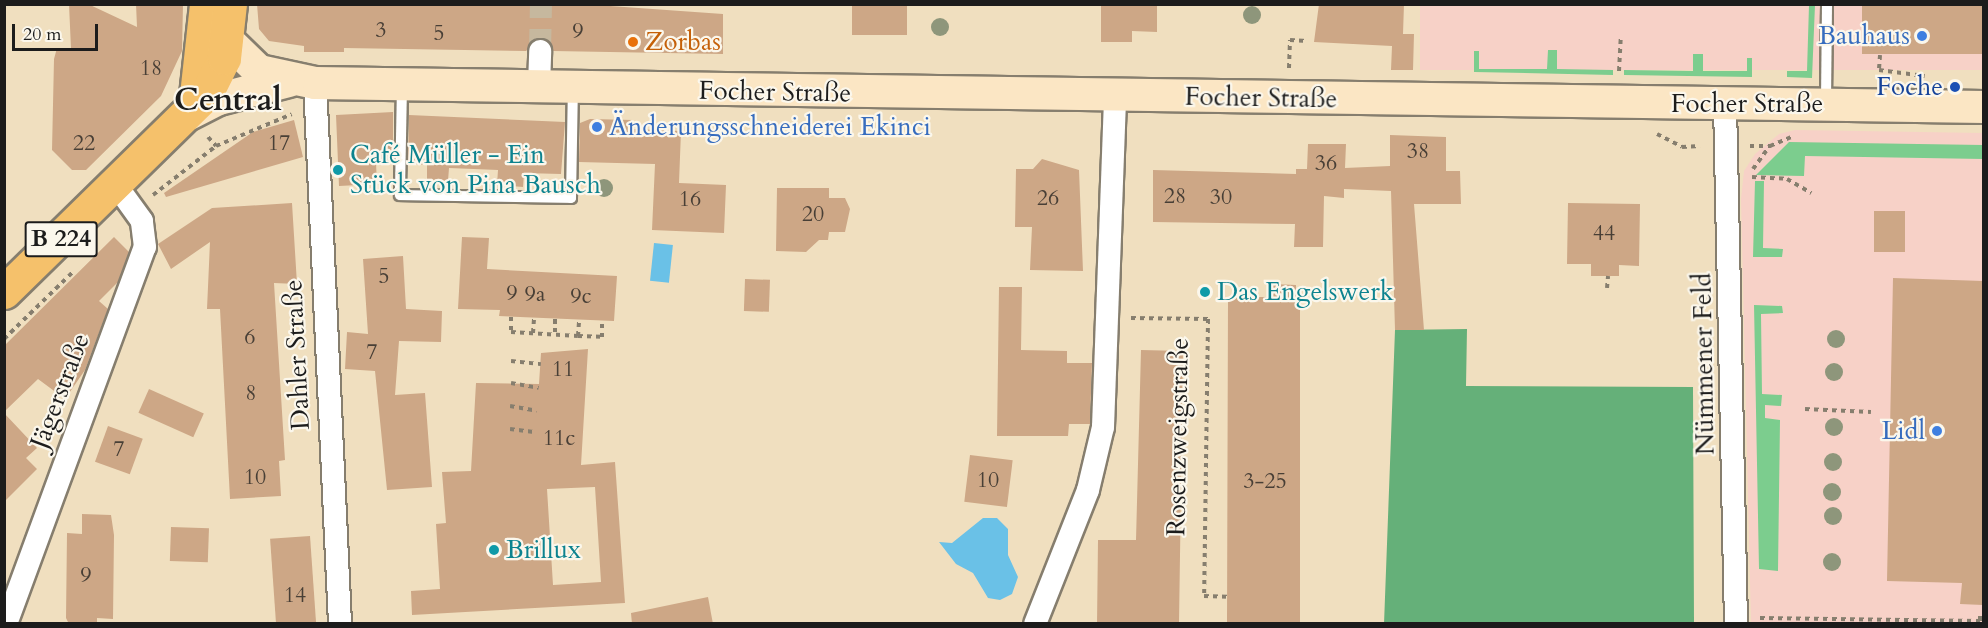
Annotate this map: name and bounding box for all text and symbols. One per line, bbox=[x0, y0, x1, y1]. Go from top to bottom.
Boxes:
scale bar bbox=[15, 12, 100, 50]
house number: 3 bbox=[375, 18, 387, 44]
house number: 9 bbox=[572, 19, 584, 45]
place label: Bauhaus bbox=[1818, 20, 1910, 52]
house number: 5 bbox=[433, 21, 445, 47]
text: 20 m bbox=[23, 22, 62, 47]
place label: Zorbas bbox=[645, 26, 721, 58]
marker: Bauhaus bbox=[1915, 29, 1929, 43]
marker: Zorbas bbox=[626, 35, 640, 49]
house number: 18 bbox=[140, 56, 162, 82]
place label: Foche bbox=[1876, 71, 1943, 103]
street label: Focher Straße bbox=[698, 75, 852, 109]
marker: Foche bbox=[1948, 80, 1962, 94]
district label: Central bbox=[174, 81, 282, 119]
street label: Focher Straße bbox=[1184, 81, 1338, 115]
street label: Focher Straße bbox=[1671, 88, 1823, 120]
place label: Änderungsschneiderei Ekinci bbox=[609, 111, 931, 143]
marker: Änderungsschneiderei Ekinci bbox=[590, 120, 604, 134]
house number: 22 bbox=[73, 131, 95, 157]
house number: 17 bbox=[268, 131, 290, 157]
place label: Café Müller - Ein Stück von Pina Bausch bbox=[350, 139, 601, 200]
house number: 38 bbox=[1407, 139, 1429, 165]
house number: 36 bbox=[1315, 151, 1337, 177]
marker: Café Müller - Ein Stück von Pina Bausch bbox=[331, 163, 345, 177]
house number: 28 bbox=[1164, 184, 1186, 210]
house number: 30 bbox=[1210, 185, 1232, 211]
house number: 26 bbox=[1037, 186, 1059, 212]
house number: 16 bbox=[679, 187, 701, 213]
house number: 20 bbox=[802, 202, 824, 228]
road number: B 224 bbox=[23, 218, 98, 260]
house number: 44 bbox=[1593, 221, 1615, 247]
house number: 5 bbox=[378, 264, 390, 290]
street label: Nümmener Feld bbox=[1687, 273, 1721, 455]
place label: Das Engelswerk bbox=[1217, 276, 1394, 308]
street label: Dahler Straße bbox=[277, 279, 317, 431]
house number: 9 bbox=[506, 281, 518, 307]
house number: 9a bbox=[525, 282, 545, 308]
house number: 9c bbox=[570, 284, 592, 310]
marker: Das Engelswerk bbox=[1198, 285, 1212, 299]
house number: 6 bbox=[244, 325, 256, 351]
street label: Jägerstraße bbox=[24, 329, 96, 453]
street label: Rosenzweigstraße bbox=[1161, 338, 1195, 536]
house number: 7 bbox=[366, 340, 378, 366]
house number: 11 bbox=[552, 357, 574, 383]
house number: 8 bbox=[245, 381, 257, 407]
place label: Lidl bbox=[1882, 415, 1925, 447]
marker: Lidl bbox=[1930, 424, 1944, 438]
house number: 11c bbox=[543, 426, 575, 452]
house number: 7 bbox=[113, 437, 125, 463]
house number: 10 bbox=[244, 465, 266, 491]
house number: 10 bbox=[977, 468, 999, 494]
house number: 3-25 bbox=[1243, 469, 1287, 495]
place label: Brillux bbox=[506, 534, 581, 566]
marker: Brillux bbox=[487, 543, 501, 557]
house number: 9 bbox=[80, 563, 92, 589]
house number: 14 bbox=[284, 583, 306, 609]

